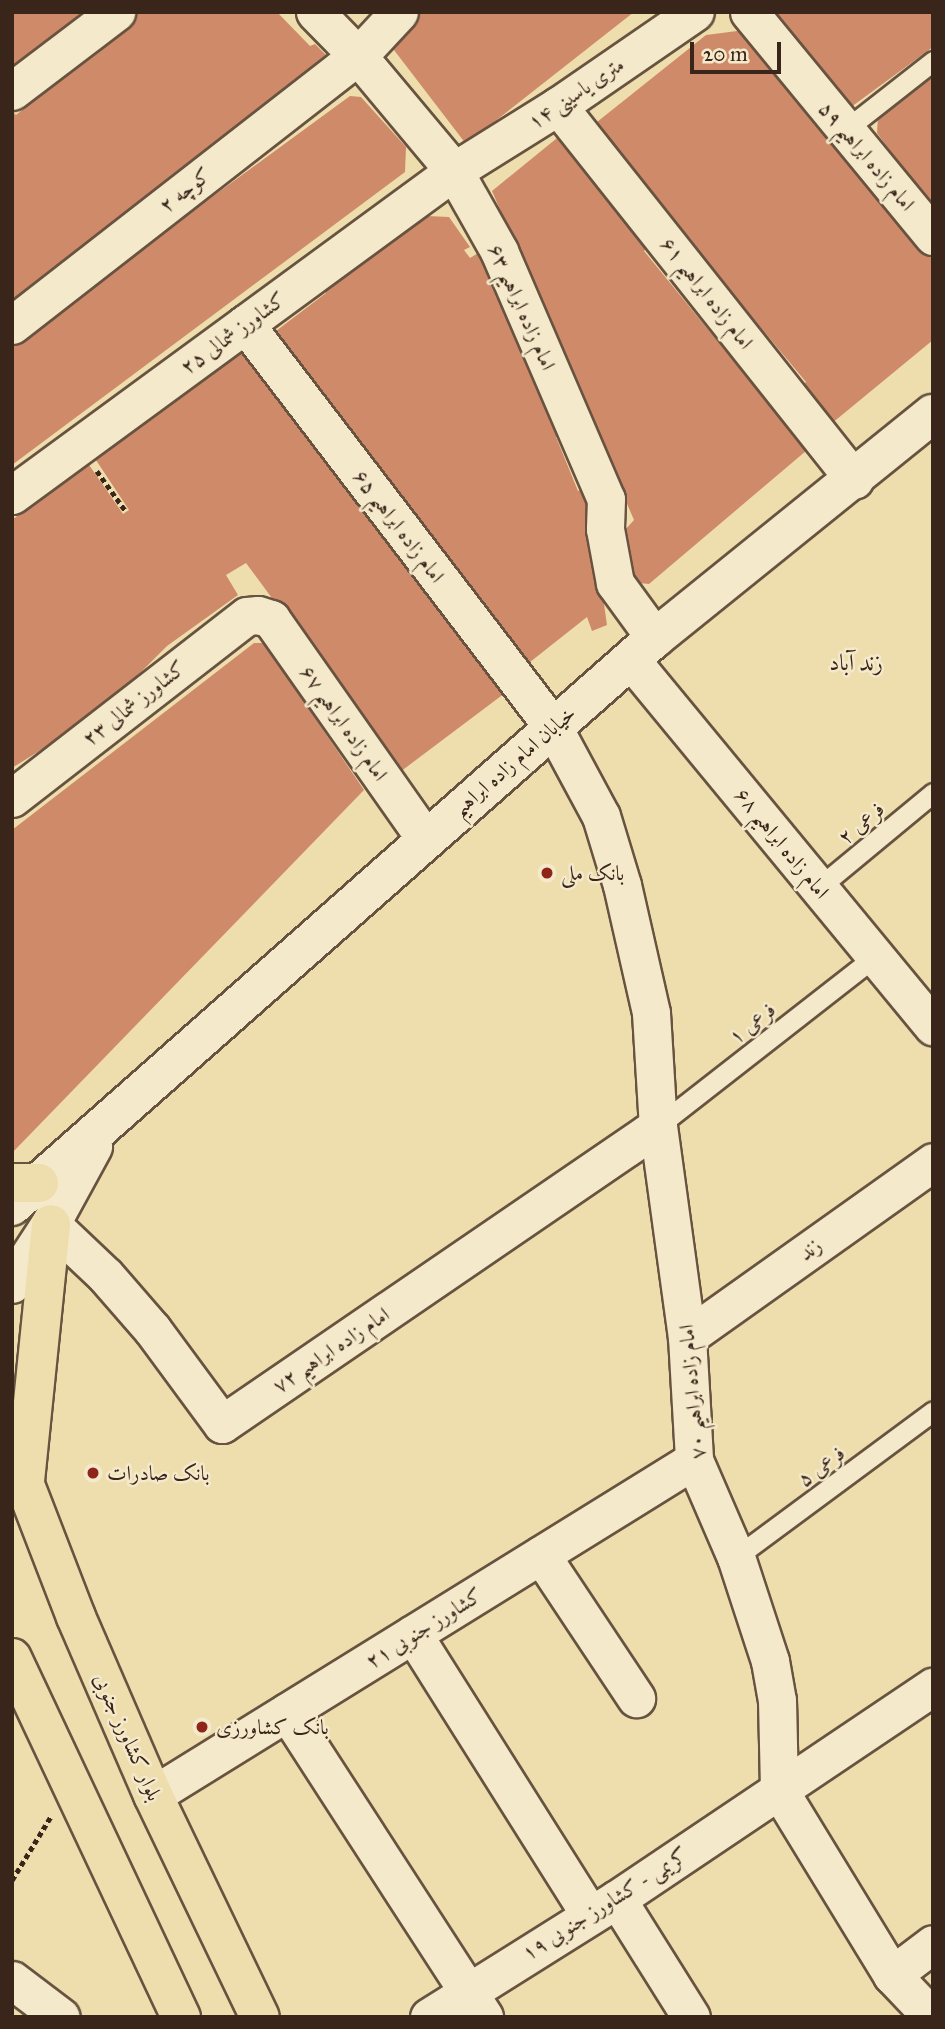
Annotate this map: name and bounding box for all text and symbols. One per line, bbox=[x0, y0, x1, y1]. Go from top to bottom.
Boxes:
scale bar bbox=[693, 28, 784, 72]
text: 20 m bbox=[703, 41, 748, 67]
street label: ۱۴ متری یاسینی bbox=[523, 52, 629, 134]
street label: امام زاده ابراهیم ۵۹ bbox=[814, 96, 920, 216]
street label: کوچه ۲ bbox=[154, 162, 216, 218]
street label: امام زاده ابراهیم ۶۱ bbox=[655, 232, 759, 354]
street label: امام زاده ابراهیم ۶۳ bbox=[483, 240, 561, 374]
street label: کشاورز شمالی ۲۵ bbox=[175, 286, 291, 380]
street label: امام زاده ابراهیم ۶۵ bbox=[348, 464, 450, 588]
district label: زند آباد bbox=[829, 648, 883, 676]
street label: کشاورز شمالی ۲۳ bbox=[77, 655, 191, 751]
street label: امام زاده ابراهیم ۶۷ bbox=[295, 660, 393, 786]
street label: خیابان امام زاده ابراهیم bbox=[447, 700, 581, 822]
street label: امام زاده ابراهیم ۶۸ bbox=[730, 782, 834, 904]
street label: فرعی ۲ bbox=[833, 796, 889, 850]
place label: بانک ملی bbox=[561, 860, 624, 886]
marker: بانک ملی bbox=[539, 865, 555, 881]
street label: فرعی ۱ bbox=[723, 997, 781, 1049]
street label: زند bbox=[794, 1232, 826, 1266]
street label: امام زاده ابراهیم ۷۲ bbox=[268, 1302, 394, 1398]
street label: امام زاده ابراهیم ۷۰ bbox=[674, 1323, 710, 1461]
street label: فرعی ۵ bbox=[792, 1440, 850, 1492]
place label: بانک صادرات bbox=[107, 1460, 209, 1486]
marker: بانک صادرات bbox=[85, 1465, 101, 1481]
street label: کشاورز جنوبی ۲۱ bbox=[361, 1582, 487, 1674]
street label: بلوار کشاورز جنوبی bbox=[89, 1669, 167, 1805]
place label: بانک کشاورزی bbox=[216, 1714, 329, 1740]
marker: بانک کشاورزی bbox=[194, 1719, 210, 1735]
street label: کریمی - کشاورز جنوبی ۱۹ bbox=[517, 1843, 693, 1965]

